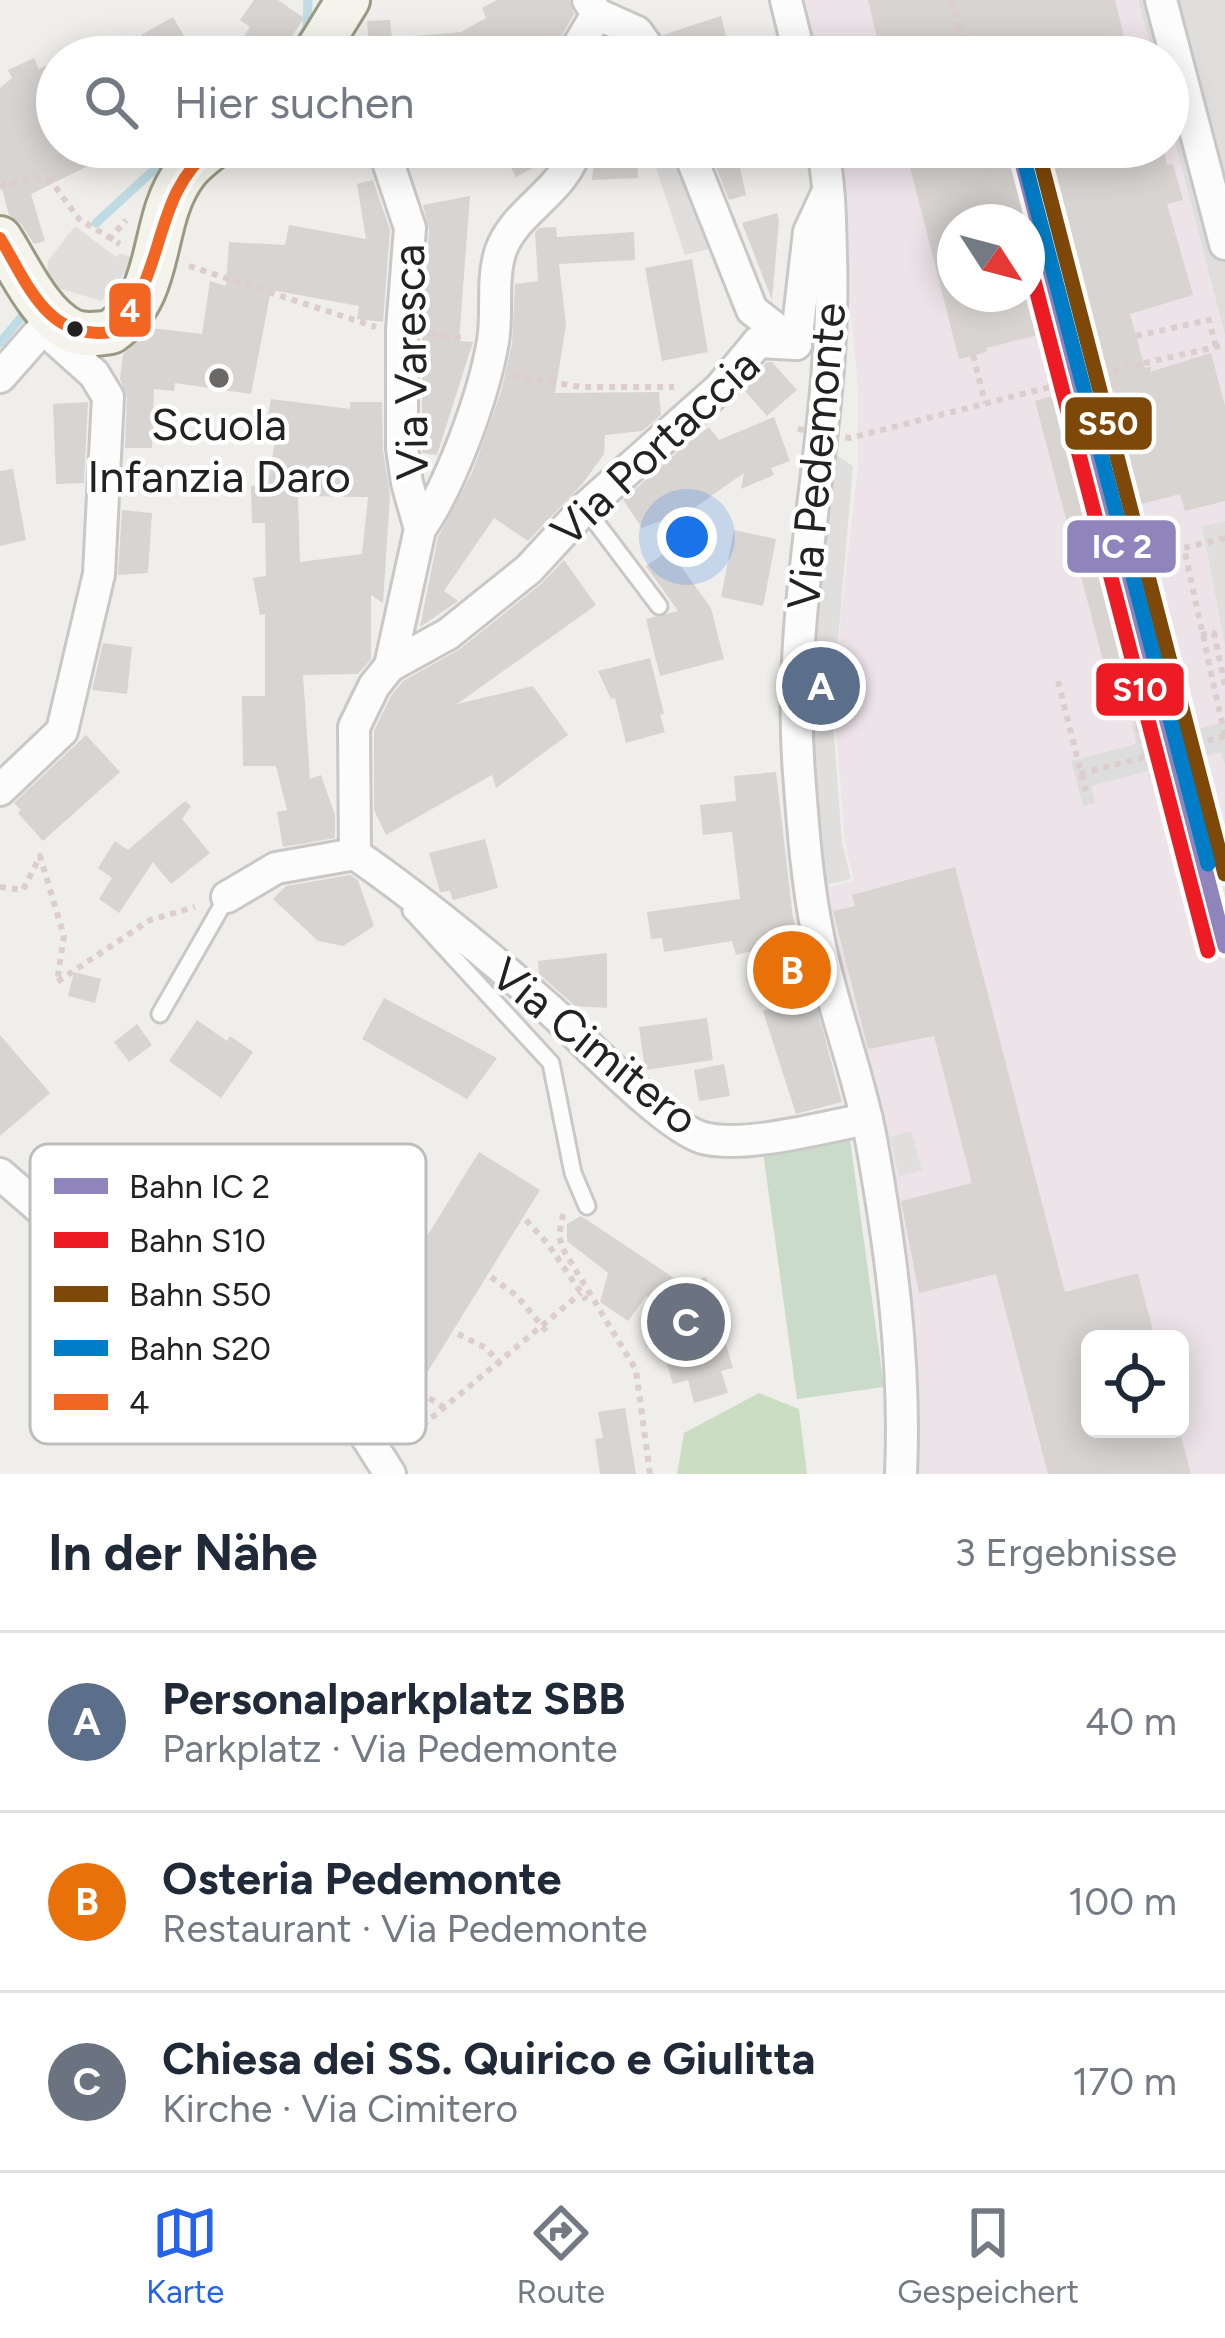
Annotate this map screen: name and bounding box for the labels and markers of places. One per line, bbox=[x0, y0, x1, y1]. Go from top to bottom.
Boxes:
unlabelled marker bbox=[64, 318, 86, 340]
marker: Scuola Infanzia Daro bbox=[206, 365, 232, 391]
place label: Scuola Infanzia Daro bbox=[87, 397, 351, 503]
pin: A bbox=[782, 641, 860, 731]
pin: B bbox=[753, 925, 831, 1015]
pin: C bbox=[647, 1277, 725, 1367]

